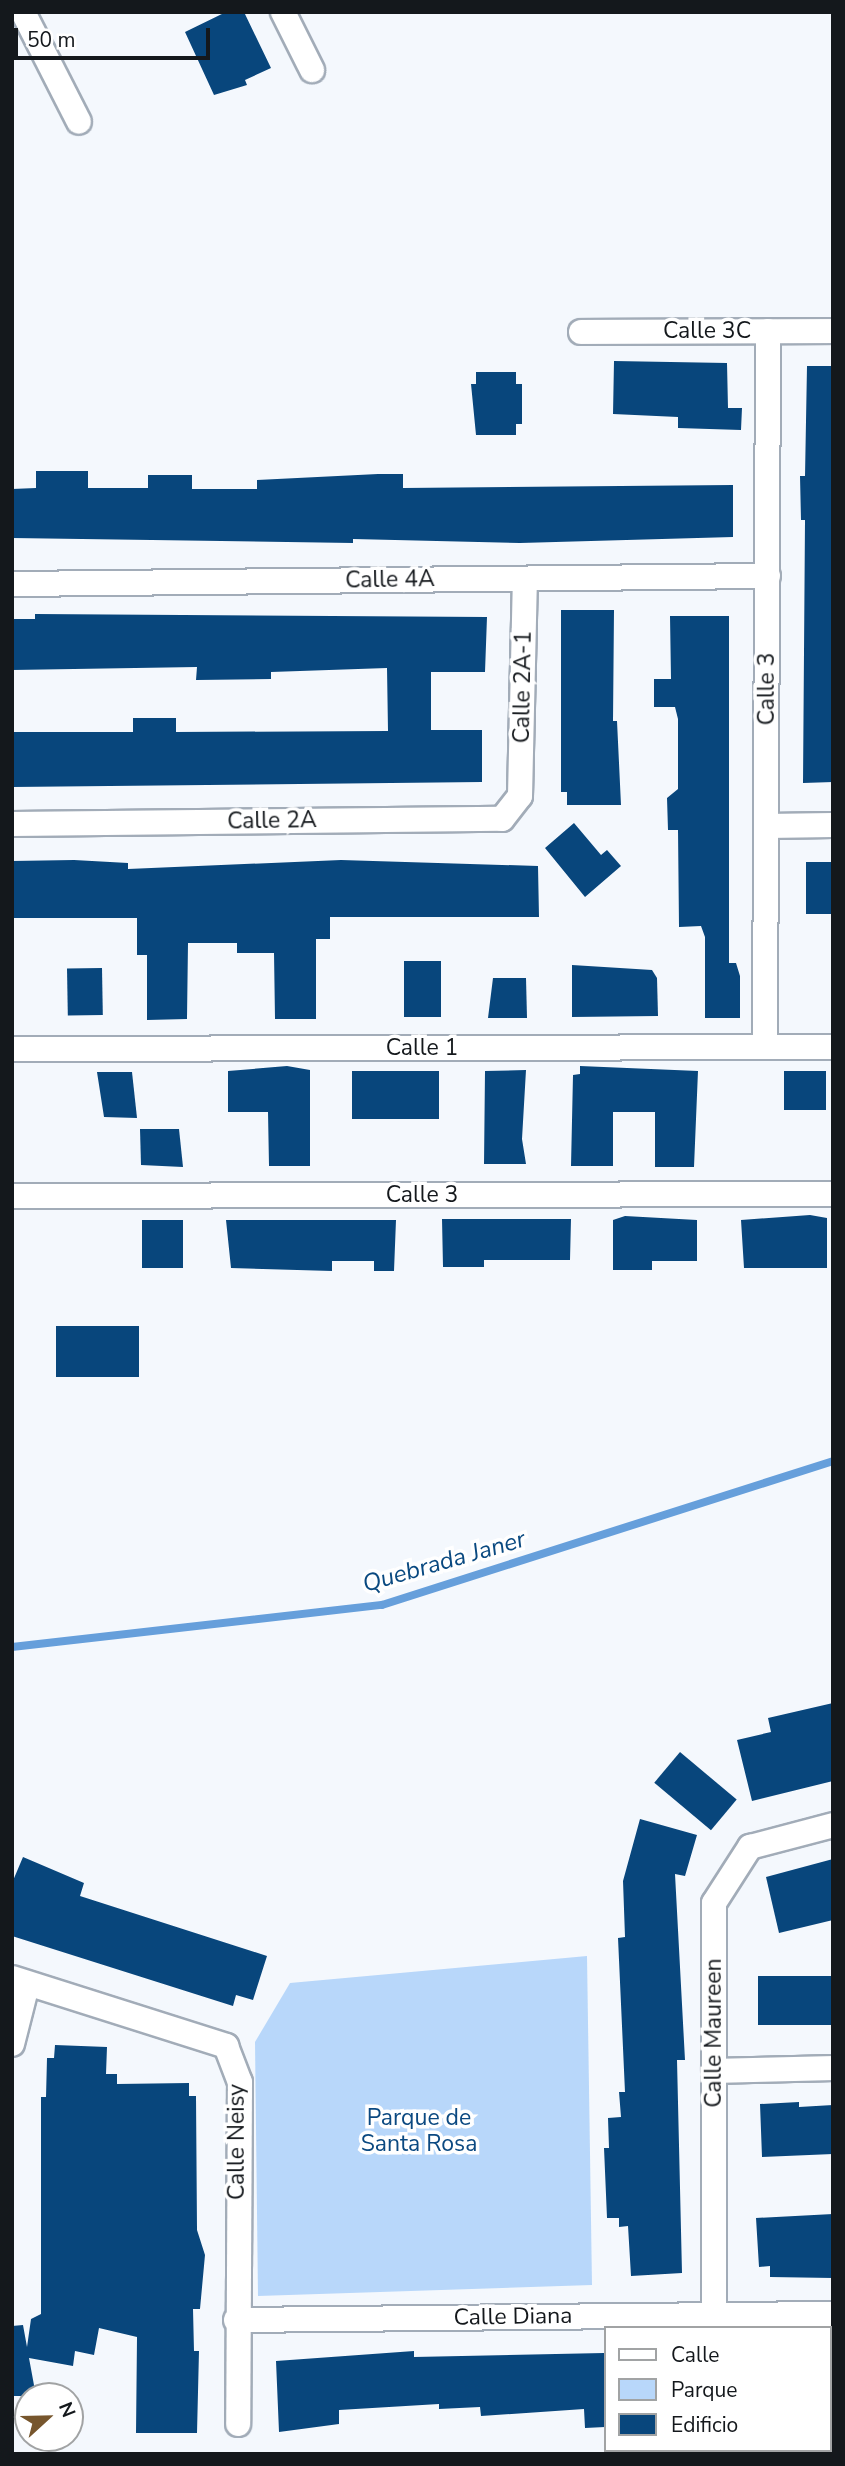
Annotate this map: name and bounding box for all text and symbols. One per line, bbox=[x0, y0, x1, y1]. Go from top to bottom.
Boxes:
scale bar bbox=[18, 14, 214, 58]
text: 50 m bbox=[27, 26, 76, 54]
street label: Calle 3C bbox=[663, 317, 751, 345]
street label: Calle 4A bbox=[345, 565, 435, 595]
street label: Calle 2A-1 bbox=[508, 630, 538, 744]
street label: Calle 3 bbox=[753, 653, 781, 725]
street label: Calle 2A bbox=[227, 806, 317, 836]
street label: Calle 1 bbox=[386, 1034, 458, 1062]
street label: Calle 3 bbox=[386, 1181, 458, 1209]
water label: Quebrada Janer bbox=[359, 1525, 529, 1599]
street label: Calle Maureen bbox=[700, 1958, 728, 2108]
street label: Calle Neisy bbox=[223, 2084, 251, 2200]
park label: Parque de Santa Rosa bbox=[361, 2104, 477, 2158]
street label: Calle Diana bbox=[453, 2302, 573, 2332]
legend bbox=[604, 2326, 831, 2452]
text: Calle bbox=[671, 2341, 719, 2369]
text: Parque bbox=[671, 2376, 738, 2404]
north arrow bbox=[14, 2382, 84, 2452]
text: N bbox=[52, 2398, 81, 2421]
text: Edificio bbox=[671, 2411, 738, 2439]

